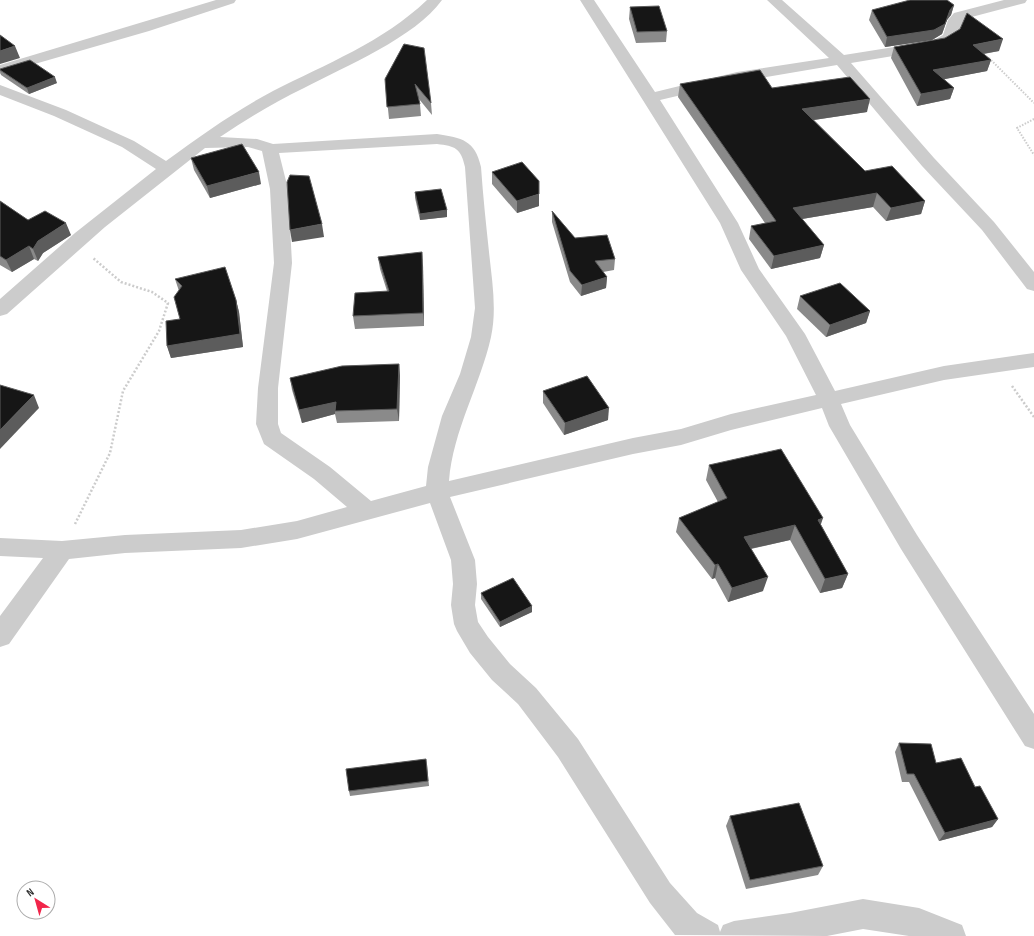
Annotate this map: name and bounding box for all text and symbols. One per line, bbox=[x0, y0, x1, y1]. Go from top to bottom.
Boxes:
north arrow bbox=[16, 880, 56, 920]
text: N bbox=[24, 885, 37, 899]

